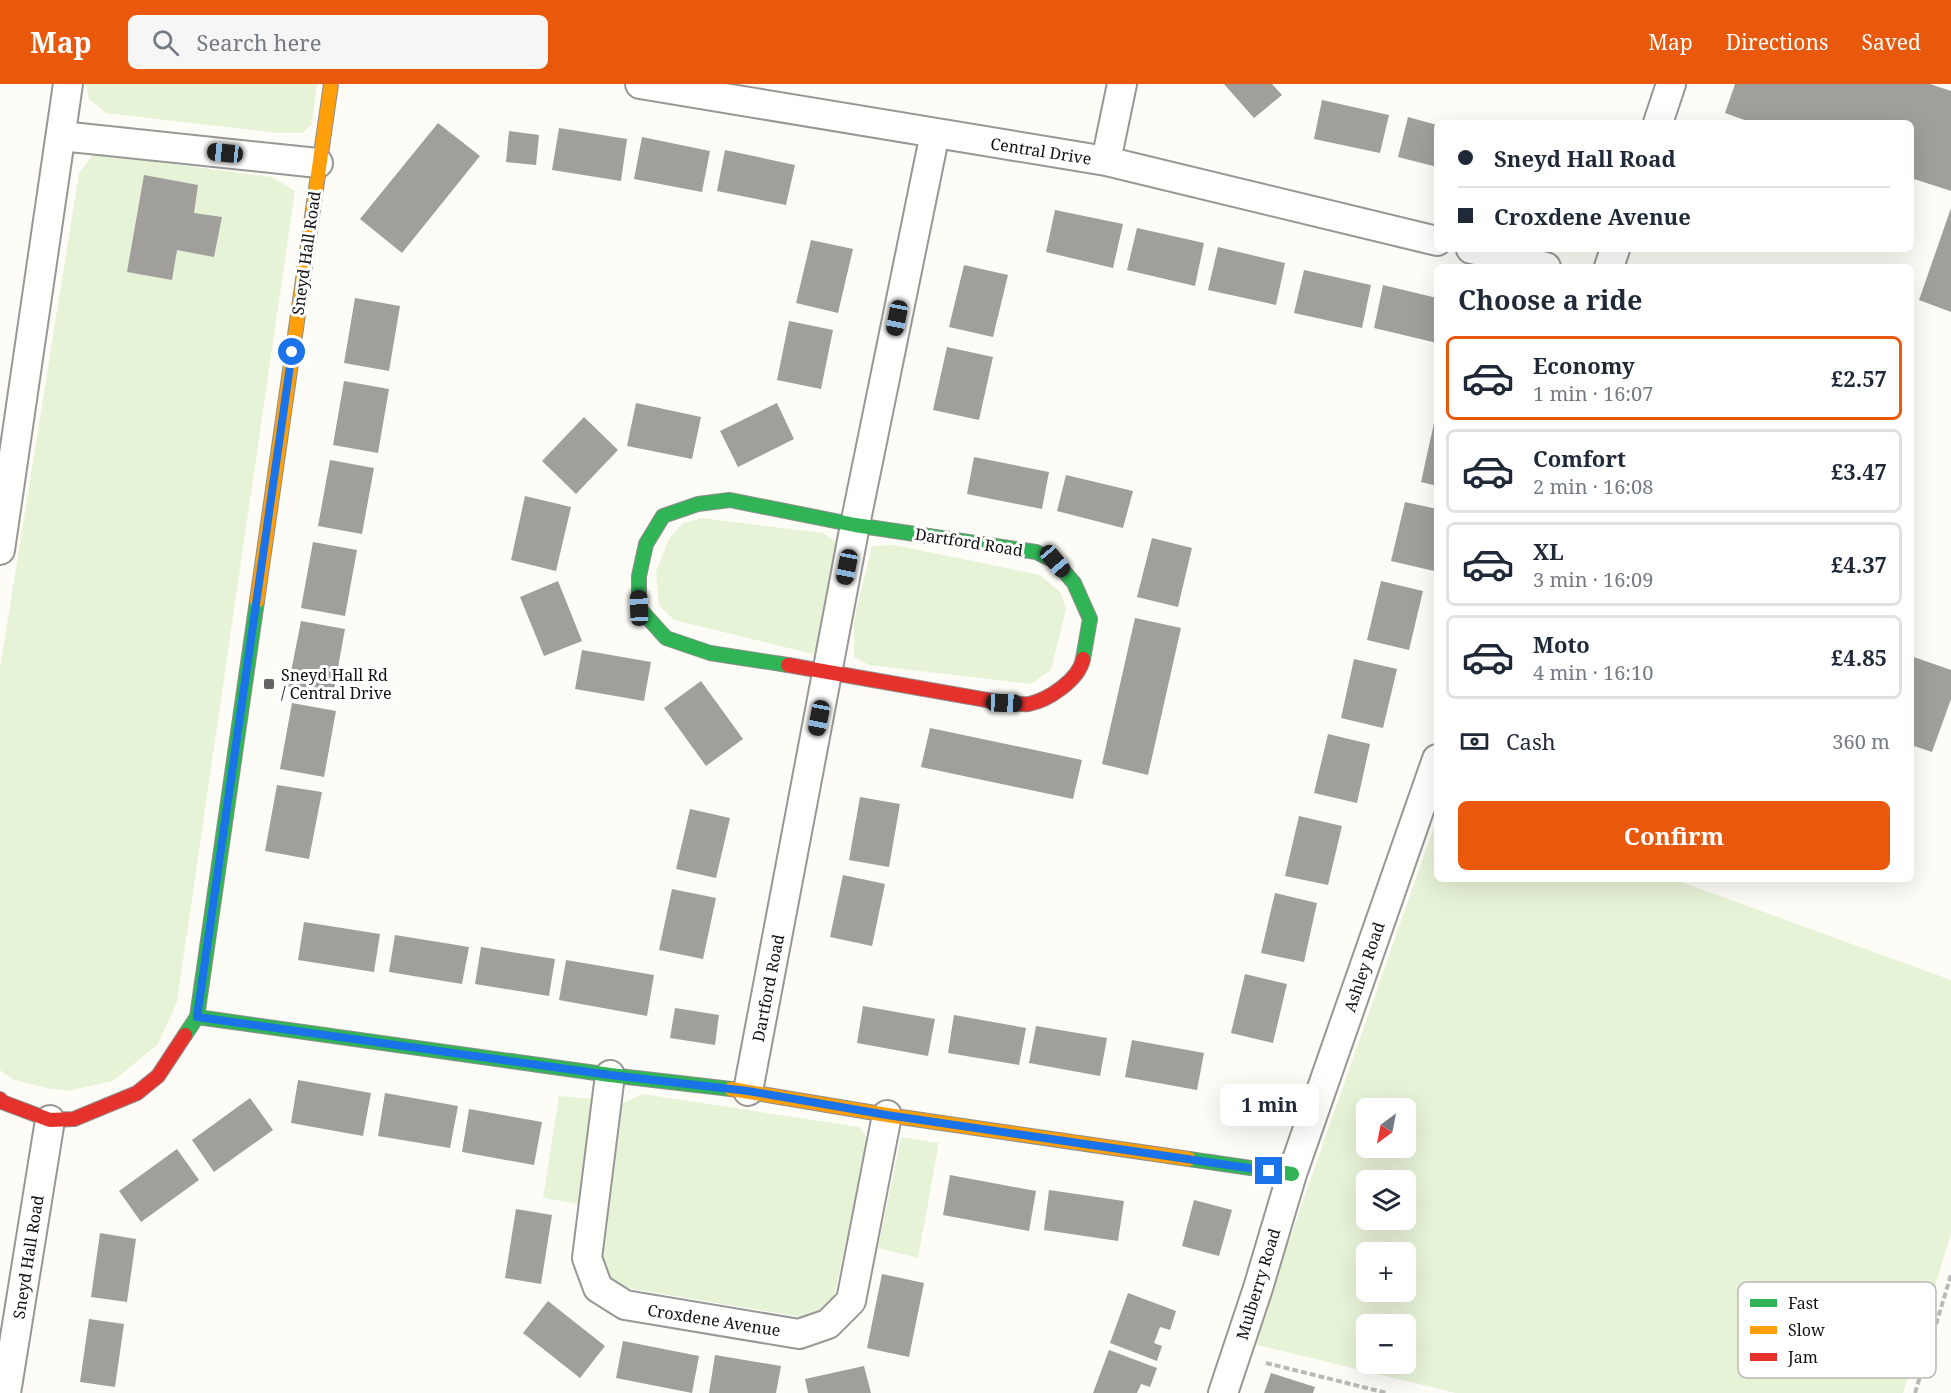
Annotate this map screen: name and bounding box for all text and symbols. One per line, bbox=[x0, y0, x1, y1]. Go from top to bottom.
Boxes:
search box bbox=[128, 15, 548, 69]
text: Map bbox=[30, 23, 92, 61]
icon: search bbox=[149, 26, 182, 59]
text: Search here bbox=[197, 27, 321, 57]
text: Map bbox=[1648, 28, 1693, 56]
text: Directions bbox=[1726, 28, 1828, 56]
text: Saved bbox=[1861, 28, 1921, 56]
street label: Central Drive bbox=[989, 132, 1093, 170]
car bbox=[206, 142, 244, 164]
text: Sneyd Hall Road bbox=[1494, 143, 1676, 173]
street label: Sneyd Hall Road bbox=[286, 189, 326, 316]
text: Croxdene Avenue bbox=[1494, 201, 1691, 231]
text: Choose a ride bbox=[1458, 281, 1643, 318]
car bbox=[885, 299, 909, 337]
route start bbox=[278, 338, 305, 365]
text: Economy bbox=[1533, 350, 1635, 380]
icon: car bbox=[1461, 351, 1515, 405]
text: £2.57 bbox=[1831, 363, 1887, 393]
text: 1 min · 16:07 bbox=[1533, 380, 1653, 407]
text: Comfort bbox=[1533, 443, 1626, 473]
icon: car bbox=[1461, 444, 1515, 498]
text: £3.47 bbox=[1831, 456, 1887, 486]
text: 2 min · 16:08 bbox=[1533, 473, 1653, 500]
street label: Dartford Road bbox=[913, 523, 1025, 561]
text: XL bbox=[1533, 536, 1564, 566]
icon: car bbox=[1461, 537, 1515, 591]
car bbox=[1037, 541, 1073, 581]
car bbox=[835, 548, 859, 586]
text: £4.37 bbox=[1831, 549, 1887, 579]
text: 3 min · 16:09 bbox=[1533, 566, 1653, 593]
car bbox=[629, 590, 649, 626]
text: Moto bbox=[1533, 629, 1590, 659]
icon: car bbox=[1461, 630, 1515, 684]
text: £4.85 bbox=[1831, 642, 1887, 672]
text: 4 min · 16:10 bbox=[1533, 659, 1653, 686]
place label: Sneyd Hall Rd / Central Drive bbox=[281, 664, 392, 704]
marker: Sneyd Hall Rd / Central Drive bbox=[262, 677, 276, 691]
car bbox=[986, 693, 1022, 713]
car bbox=[807, 699, 831, 737]
icon: cash bbox=[1458, 725, 1491, 758]
text: Cash bbox=[1506, 726, 1556, 756]
text: 360 m bbox=[1832, 728, 1890, 755]
button: Confirm bbox=[1458, 801, 1890, 870]
street label: Ashley Road bbox=[1338, 919, 1390, 1015]
street label: Dartford Road bbox=[747, 932, 789, 1044]
callout: 1 min bbox=[1220, 1084, 1318, 1126]
text: 1 min bbox=[1241, 1091, 1298, 1118]
north arrow bbox=[1356, 1098, 1416, 1158]
map controls bbox=[1356, 1098, 1416, 1374]
route end bbox=[1255, 1157, 1282, 1184]
button: layers bbox=[1356, 1170, 1416, 1230]
street label: Sneyd Hall Road bbox=[7, 1193, 49, 1320]
street label: Mulberry Road bbox=[1231, 1225, 1285, 1342]
button: + bbox=[1356, 1242, 1416, 1302]
legend bbox=[1738, 1282, 1936, 1378]
text: Fast bbox=[1788, 1292, 1819, 1314]
street label: Croxdene Avenue bbox=[646, 1299, 782, 1341]
button: − bbox=[1356, 1314, 1416, 1374]
text: Slow bbox=[1788, 1319, 1825, 1341]
text: Jam bbox=[1787, 1346, 1818, 1368]

